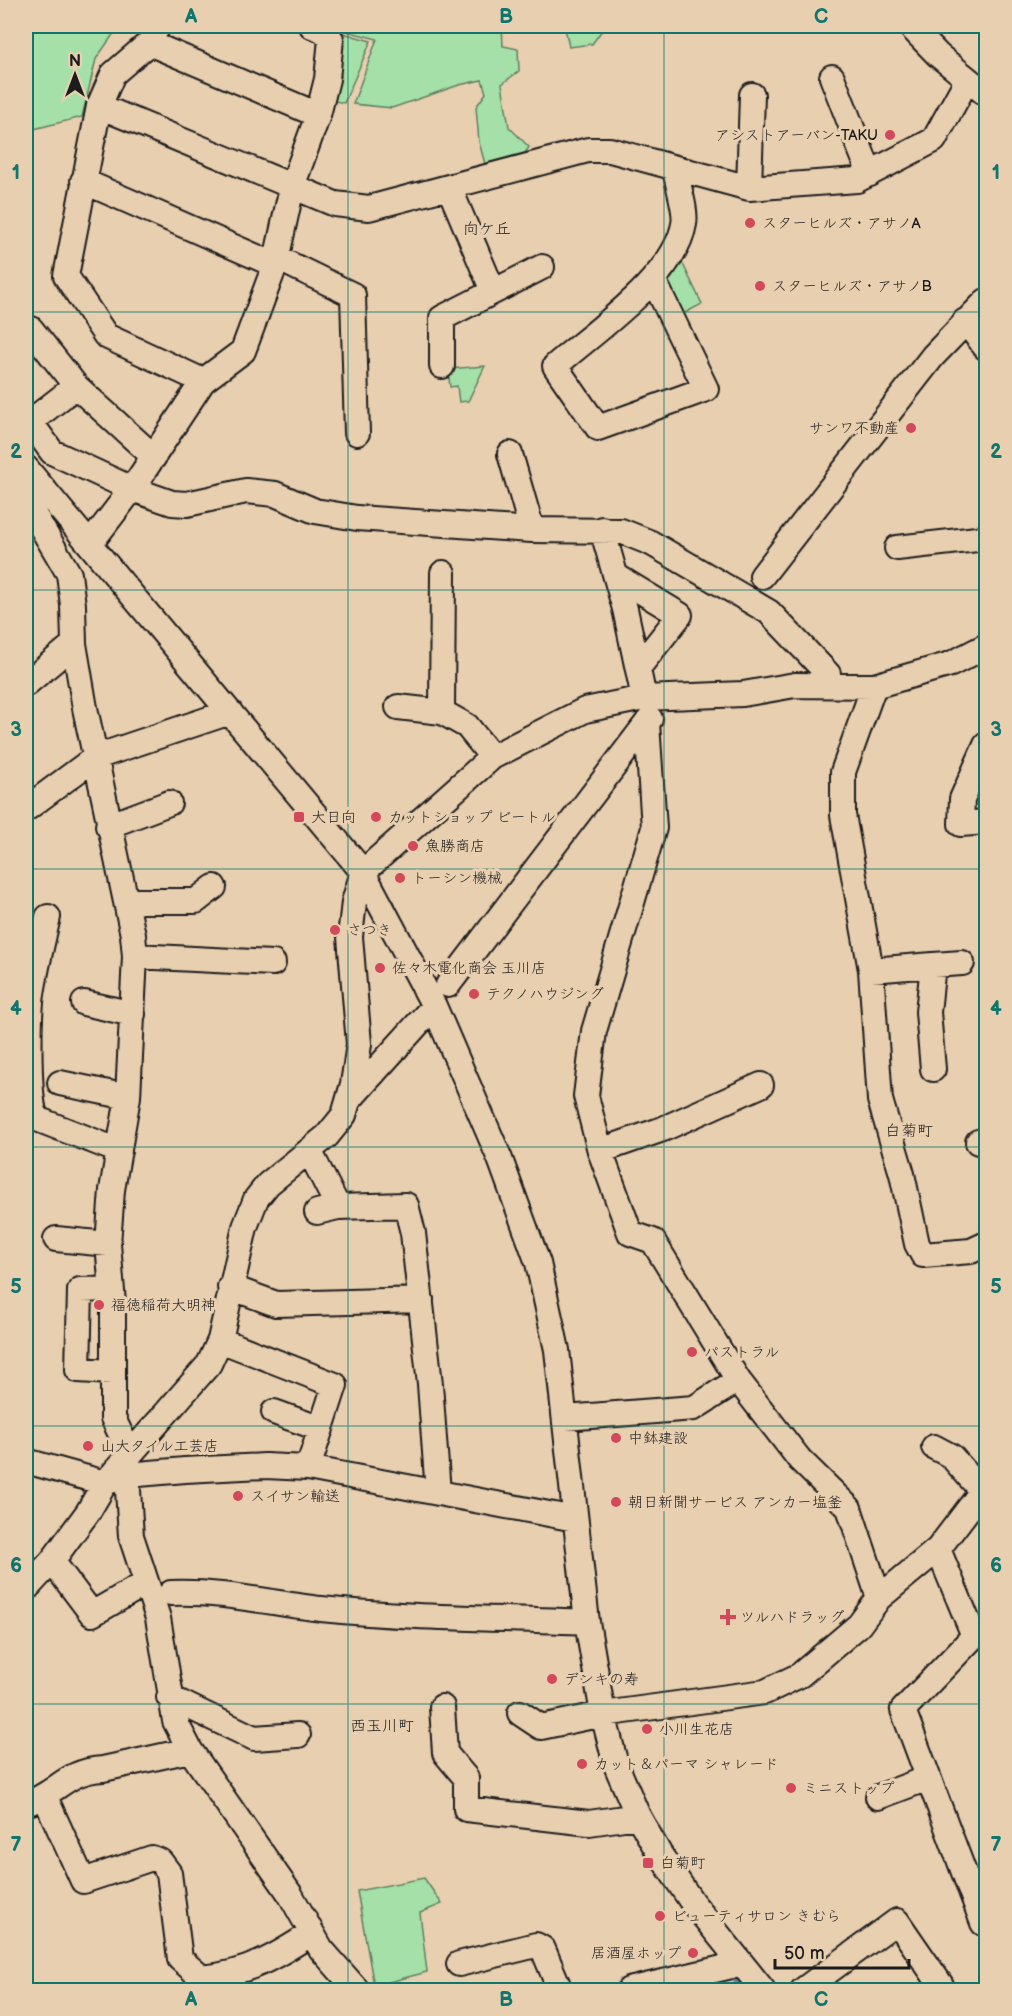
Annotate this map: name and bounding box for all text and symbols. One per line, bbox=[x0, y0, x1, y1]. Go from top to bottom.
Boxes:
text: A bbox=[184, 5, 198, 29]
text: B bbox=[499, 5, 513, 29]
text: C bbox=[814, 5, 828, 29]
north arrow bbox=[45, 45, 105, 105]
text: N bbox=[69, 52, 81, 71]
place label: アシストアーバン-TAKU bbox=[715, 126, 878, 145]
marker: アシストアーバン-TAKU bbox=[883, 128, 897, 142]
text: 1 bbox=[12, 161, 20, 185]
text: 1 bbox=[992, 161, 1000, 185]
place label: スターヒルズ・アサノA bbox=[762, 214, 921, 233]
marker: スターヒルズ・アサノA bbox=[743, 216, 757, 230]
district label: 向ケ丘 bbox=[463, 220, 511, 239]
place label: スターヒルズ・アサノB bbox=[772, 277, 932, 296]
marker: スターヒルズ・アサノB bbox=[753, 279, 767, 293]
place label: サンワ不動産 bbox=[809, 419, 899, 438]
marker: サンワ不動産 bbox=[904, 421, 918, 435]
text: 2 bbox=[10, 440, 22, 464]
text: 2 bbox=[990, 440, 1002, 464]
text: 3 bbox=[10, 718, 22, 742]
text: 3 bbox=[990, 718, 1002, 742]
place label: 大日向 bbox=[311, 808, 356, 827]
place label: カットショップ ビートル bbox=[388, 808, 556, 827]
marker: 大日向 bbox=[292, 810, 306, 824]
marker: カットショップ ビートル bbox=[369, 810, 383, 824]
place label: 魚勝商店 bbox=[425, 837, 485, 856]
marker: 魚勝商店 bbox=[406, 839, 420, 853]
place label: トーシン機械 bbox=[412, 869, 502, 888]
marker: トーシン機械 bbox=[393, 871, 407, 885]
place label: さつき bbox=[347, 921, 392, 940]
marker: さつき bbox=[328, 923, 342, 937]
place label: 佐々木電化商会 玉川店 bbox=[392, 959, 546, 978]
marker: 佐々木電化商会 玉川店 bbox=[373, 961, 387, 975]
place label: テクノハウジング bbox=[486, 985, 604, 1004]
marker: テクノハウジング bbox=[467, 987, 481, 1001]
text: 4 bbox=[10, 997, 22, 1021]
text: 4 bbox=[990, 997, 1002, 1021]
district label: 白菊町 bbox=[885, 1122, 933, 1141]
text: 5 bbox=[10, 1275, 22, 1299]
text: 5 bbox=[990, 1275, 1002, 1299]
place label: 福徳稲荷大明神 bbox=[111, 1296, 216, 1315]
marker: 福徳稲荷大明神 bbox=[92, 1298, 106, 1312]
place label: パストラル bbox=[704, 1343, 780, 1362]
marker: パストラル bbox=[685, 1345, 699, 1359]
place label: 中鉢建設 bbox=[628, 1429, 688, 1448]
marker: 中鉢建設 bbox=[609, 1431, 623, 1445]
place label: 山大タイル工芸店 bbox=[100, 1437, 219, 1456]
marker: 山大タイル工芸店 bbox=[81, 1439, 95, 1453]
place label: スイサン輸送 bbox=[250, 1487, 340, 1506]
marker: スイサン輸送 bbox=[231, 1489, 245, 1503]
place label: 朝日新聞サービス アンカー塩釜 bbox=[628, 1493, 842, 1512]
marker: 朝日新聞サービス アンカー塩釜 bbox=[609, 1495, 623, 1509]
text: 6 bbox=[10, 1554, 22, 1578]
text: 6 bbox=[990, 1554, 1002, 1578]
place label: ツルハドラッグ bbox=[740, 1608, 844, 1627]
marker: ツルハドラッグ bbox=[721, 1610, 735, 1624]
place label: デンキの寿 bbox=[564, 1670, 639, 1689]
marker: デンキの寿 bbox=[545, 1672, 559, 1686]
district label: 西玉川町 bbox=[350, 1717, 414, 1736]
place label: 小川生花店 bbox=[659, 1720, 734, 1739]
marker: 小川生花店 bbox=[640, 1722, 654, 1736]
place label: カット＆パーマ シャレード bbox=[594, 1755, 779, 1774]
marker: カット＆パーマ シャレード bbox=[575, 1757, 589, 1771]
place label: ミニストップ bbox=[803, 1779, 895, 1798]
marker: ミニストップ bbox=[784, 1781, 798, 1795]
text: 7 bbox=[10, 1833, 22, 1857]
text: 7 bbox=[990, 1833, 1002, 1857]
place label: 白菊町 bbox=[660, 1854, 706, 1873]
marker: 白菊町 bbox=[641, 1856, 655, 1870]
place label: ビューティサロン きむら bbox=[672, 1907, 841, 1926]
marker: ビューティサロン きむら bbox=[653, 1909, 667, 1923]
scale bar bbox=[775, 1932, 908, 1970]
text: 50 m bbox=[784, 1943, 825, 1964]
place label: 居酒屋ホップ bbox=[591, 1944, 681, 1963]
marker: 居酒屋ホップ bbox=[686, 1946, 700, 1960]
text: A bbox=[184, 1988, 198, 2012]
text: B bbox=[499, 1988, 513, 2012]
text: C bbox=[814, 1988, 828, 2012]

